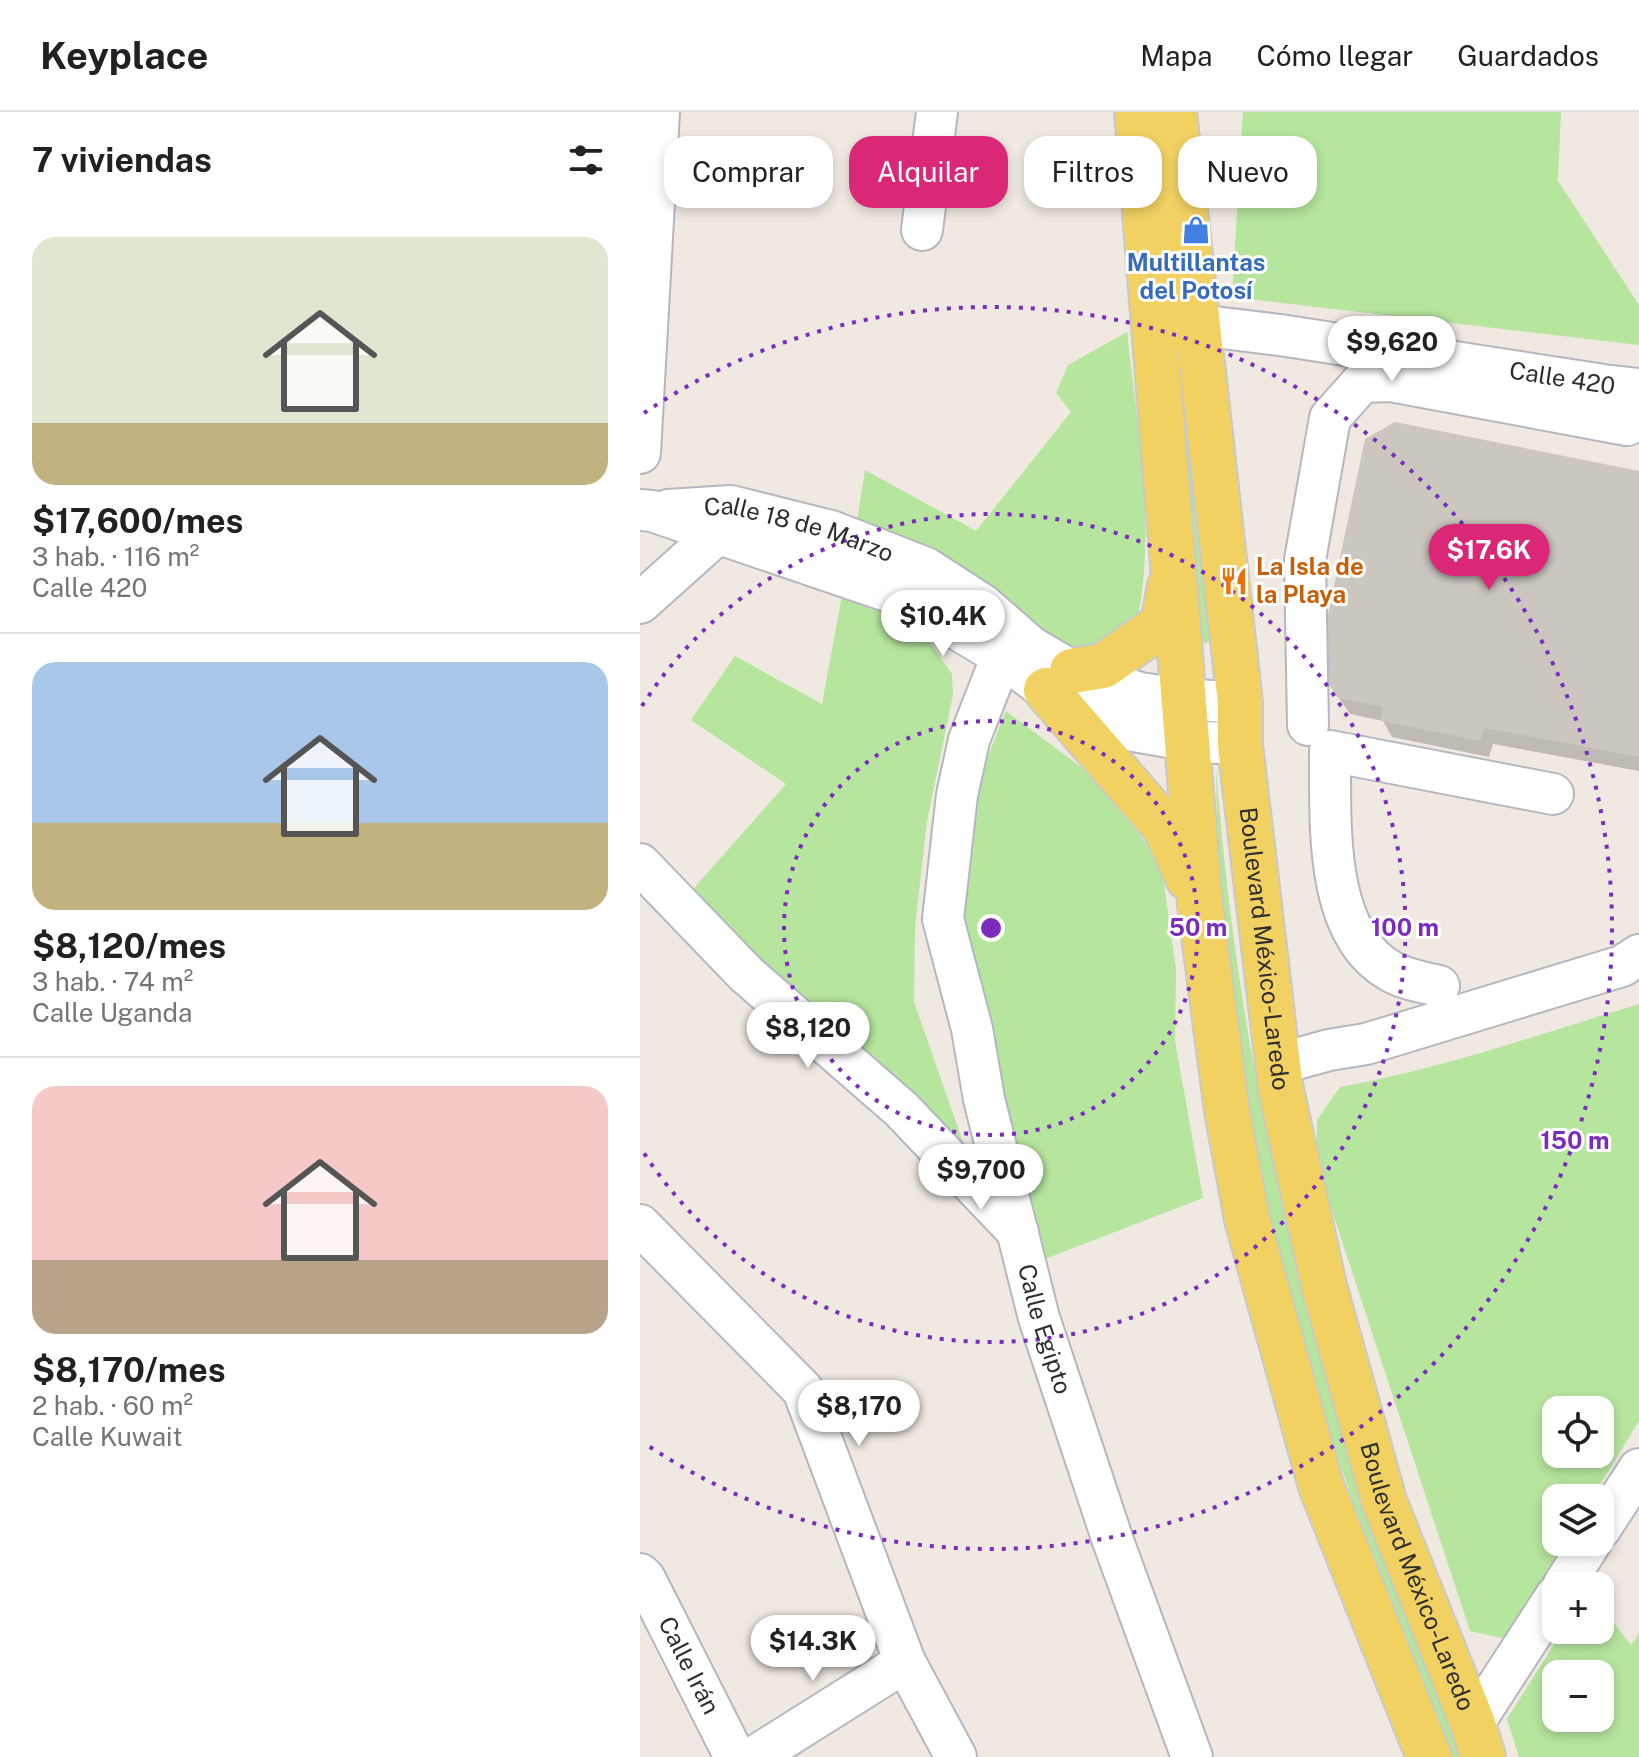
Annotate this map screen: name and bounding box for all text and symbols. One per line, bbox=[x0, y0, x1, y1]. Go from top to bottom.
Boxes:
text: Keyplace bbox=[40, 33, 208, 78]
text: Mapa bbox=[1140, 39, 1212, 72]
text: Cómo llegar bbox=[1256, 39, 1413, 72]
text: Guardados bbox=[1457, 39, 1599, 72]
chip: Comprar bbox=[664, 136, 833, 208]
chip: Alquilar bbox=[849, 136, 1008, 208]
chip: Filtros bbox=[1024, 136, 1162, 208]
chip: Nuevo bbox=[1178, 136, 1317, 208]
icon: filters bbox=[564, 138, 608, 182]
text: 7 viviendas bbox=[32, 140, 212, 180]
shop icon: Multillantas del Potosí bbox=[1181, 215, 1211, 245]
place label: Multillantas del Potosí bbox=[1127, 248, 1265, 304]
icon: home bbox=[248, 289, 392, 433]
pin: $9,620 bbox=[1327, 316, 1457, 384]
text: $9,620 bbox=[1346, 326, 1438, 357]
street label: Calle 420 bbox=[1508, 356, 1617, 400]
street label: Calle 18 de Marzo bbox=[703, 491, 898, 567]
text: $17,600/mes bbox=[32, 501, 243, 541]
pin: $17.6K bbox=[1424, 524, 1554, 592]
text: $17.6K bbox=[1447, 534, 1531, 565]
text: 3 hab. · 116 m² bbox=[32, 541, 199, 572]
place label: La Isla de la Playa bbox=[1256, 552, 1364, 608]
restaurant icon: La Isla de la Playa bbox=[1219, 566, 1249, 596]
text: Calle 420 bbox=[32, 572, 147, 603]
pin: $10.4K bbox=[878, 590, 1008, 658]
text: $10.4K bbox=[899, 600, 987, 631]
icon: home bbox=[248, 714, 392, 858]
street label: Boulevard México-Laredo bbox=[1235, 806, 1296, 1092]
text: 50 m bbox=[1169, 913, 1227, 941]
text: 100 m bbox=[1371, 913, 1439, 941]
centre of rings bbox=[977, 914, 1005, 942]
text: $8,120/mes bbox=[32, 926, 226, 966]
text: 3 hab. · 74 m² bbox=[32, 966, 193, 997]
text: Calle Uganda bbox=[32, 997, 192, 1028]
pin: $8,120 bbox=[743, 1002, 873, 1070]
text: $8,120 bbox=[765, 1012, 851, 1043]
text: 150 m bbox=[1541, 1126, 1609, 1154]
icon: home bbox=[248, 1138, 392, 1282]
pin: $9,700 bbox=[916, 1144, 1046, 1212]
text: $9,700 bbox=[936, 1154, 1026, 1185]
street label: Calle Egipto bbox=[1013, 1261, 1078, 1397]
text: $8,170/mes bbox=[32, 1350, 226, 1390]
pin: $8,170 bbox=[794, 1380, 924, 1448]
text: 2 hab. · 60 m² bbox=[32, 1390, 193, 1421]
text: $8,170 bbox=[816, 1390, 902, 1421]
map controls bbox=[1542, 1396, 1614, 1732]
button: locate bbox=[1542, 1396, 1614, 1468]
text: Calle Kuwait bbox=[32, 1421, 183, 1452]
street label: Boulevard México-Laredo bbox=[1355, 1439, 1481, 1714]
button: layers bbox=[1542, 1484, 1614, 1556]
button: + bbox=[1542, 1572, 1614, 1644]
street label: Calle Irán bbox=[653, 1612, 726, 1718]
pin: $14.3K bbox=[748, 1615, 878, 1683]
text: $14.3K bbox=[769, 1625, 857, 1656]
button: − bbox=[1542, 1660, 1614, 1732]

